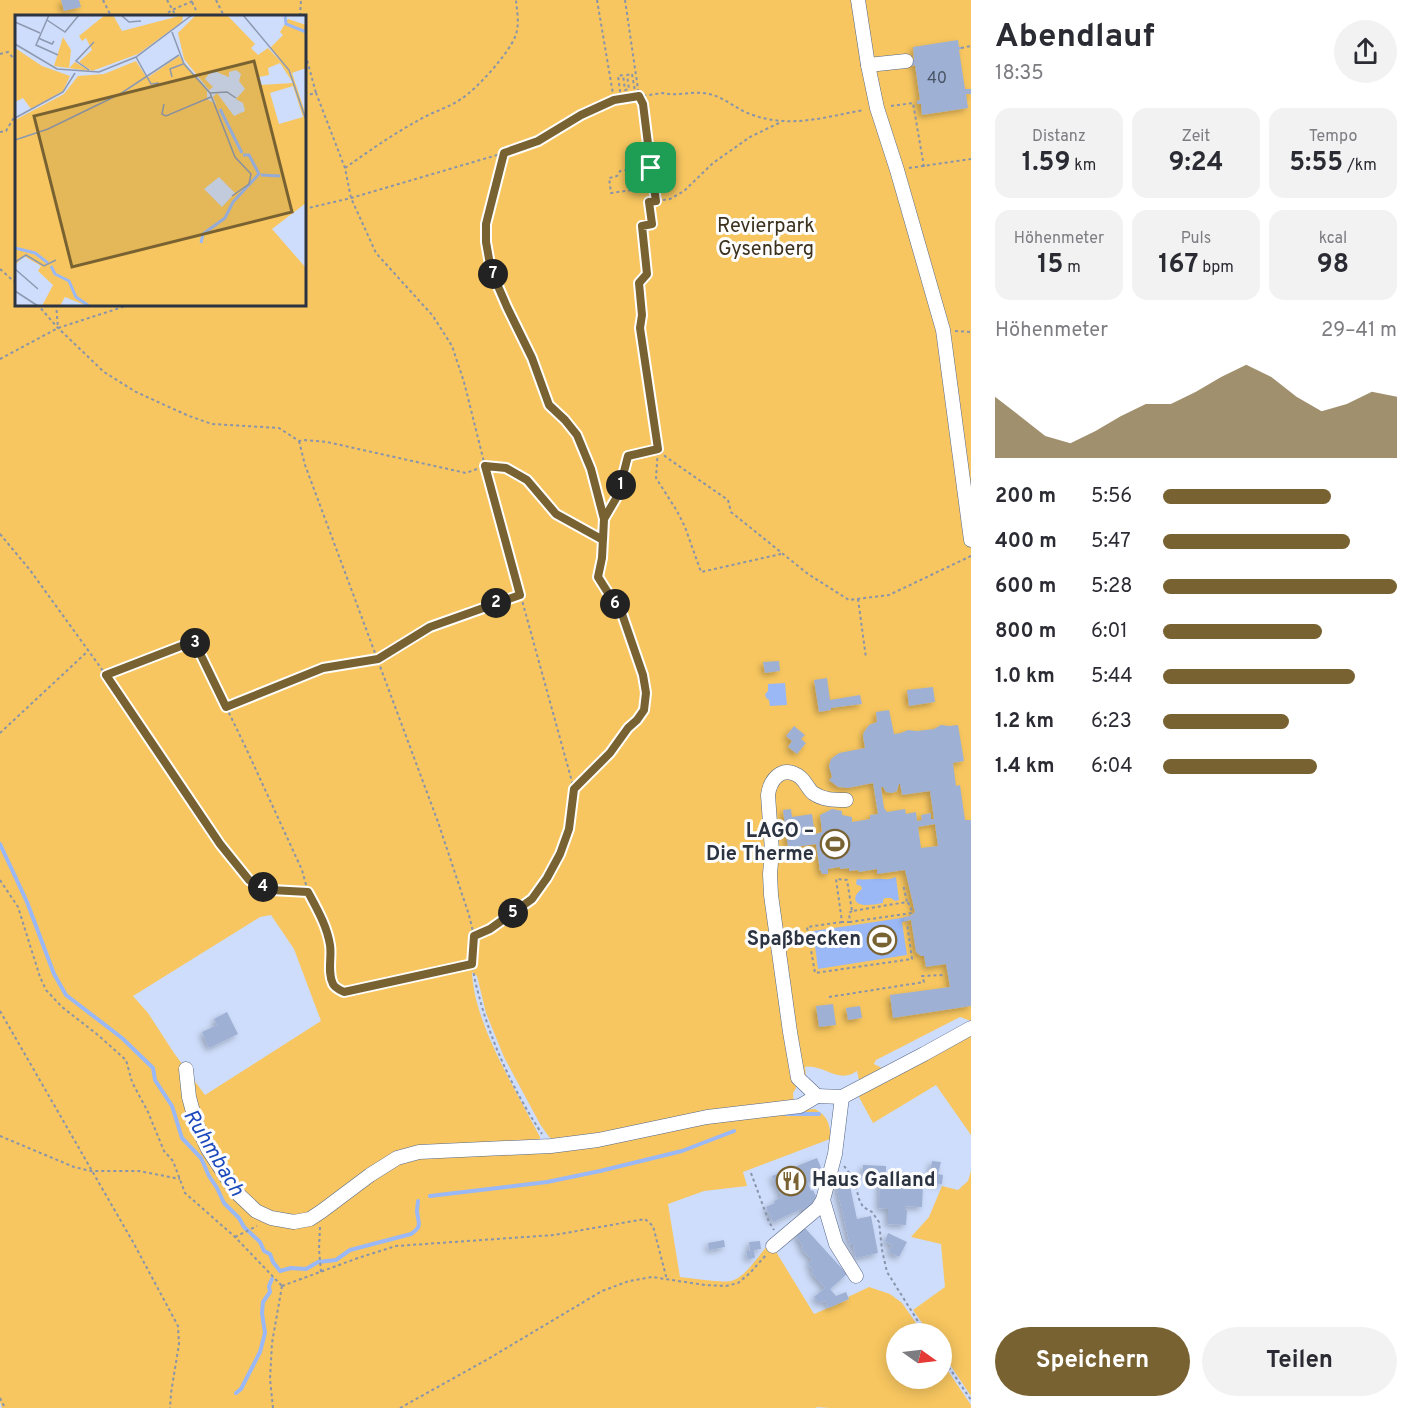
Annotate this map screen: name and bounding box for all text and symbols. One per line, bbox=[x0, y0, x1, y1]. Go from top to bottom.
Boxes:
inset map bbox=[15, 15, 306, 306]
text: Abendlauf bbox=[995, 17, 1155, 59]
button: share bbox=[1334, 20, 1397, 83]
text: 18:35 bbox=[995, 61, 1044, 87]
house number: 40 bbox=[927, 69, 947, 89]
text: Distanz bbox=[1032, 127, 1086, 147]
text: Zeit bbox=[1182, 127, 1210, 147]
text: Tempo bbox=[1309, 127, 1357, 147]
pin bbox=[625, 142, 676, 193]
text: 1.59 bbox=[1022, 147, 1070, 180]
text: 9:24 bbox=[1169, 147, 1223, 180]
text: 5:55 bbox=[1289, 147, 1343, 180]
icon: arrive bbox=[634, 151, 667, 184]
text: km bbox=[1070, 156, 1096, 176]
text: /km bbox=[1343, 156, 1377, 176]
park label: Revierpark Gysenberg bbox=[717, 214, 815, 263]
text: Höhenmeter bbox=[1014, 229, 1104, 249]
text: Puls bbox=[1181, 229, 1211, 249]
text: kcal bbox=[1319, 229, 1347, 249]
text: 15 bbox=[1037, 249, 1063, 282]
text: 167 bbox=[1158, 249, 1199, 282]
text: 98 bbox=[1317, 249, 1349, 282]
text: m bbox=[1063, 258, 1081, 278]
text: bpm bbox=[1199, 258, 1234, 278]
pin: 7 bbox=[478, 259, 508, 289]
text: 7 bbox=[489, 264, 497, 284]
text: Höhenmeter bbox=[995, 318, 1108, 344]
text: 29–41 m bbox=[1321, 318, 1397, 344]
pin: 1 bbox=[606, 470, 636, 500]
text: 1 bbox=[618, 475, 624, 495]
text: 200 m bbox=[995, 484, 1056, 510]
text: 5:56 bbox=[1091, 484, 1132, 510]
text: 400 m bbox=[995, 529, 1057, 555]
text: 5:47 bbox=[1091, 529, 1131, 555]
text: 600 m bbox=[995, 574, 1056, 600]
text: 5:28 bbox=[1091, 574, 1132, 600]
pin: 2 bbox=[481, 588, 511, 618]
pin: 6 bbox=[600, 589, 630, 619]
text: 2 bbox=[491, 593, 501, 613]
text: 6 bbox=[610, 594, 620, 614]
text: 800 m bbox=[995, 619, 1056, 645]
text: 6:01 bbox=[1091, 619, 1128, 645]
pin: 3 bbox=[180, 628, 210, 658]
text: 3 bbox=[190, 633, 200, 653]
text: 1.0 km bbox=[995, 664, 1055, 690]
text: 5:44 bbox=[1091, 664, 1133, 690]
text: 1.2 km bbox=[995, 709, 1054, 735]
text: 6:23 bbox=[1091, 709, 1132, 735]
text: 1.4 km bbox=[995, 754, 1055, 780]
text: 6:04 bbox=[1091, 754, 1133, 780]
place label: LAGO – Die Therme bbox=[706, 819, 814, 868]
sports icon: LAGO – Die Therme bbox=[819, 828, 851, 860]
pin: 4 bbox=[248, 872, 278, 902]
text: 4 bbox=[258, 877, 268, 897]
pin: 5 bbox=[498, 898, 528, 928]
text: 5 bbox=[508, 903, 518, 923]
sports icon: Spaßbecken bbox=[866, 924, 898, 956]
place label: Spaßbecken bbox=[747, 927, 861, 953]
water label: Ruhmbach bbox=[176, 1104, 250, 1202]
restaurant icon: Haus Galland bbox=[775, 1165, 807, 1197]
place label: Haus Galland bbox=[812, 1168, 935, 1194]
north arrow bbox=[886, 1323, 952, 1389]
map controls bbox=[886, 1323, 952, 1389]
button: Speichern bbox=[995, 1327, 1190, 1396]
button: Teilen bbox=[1202, 1327, 1397, 1396]

